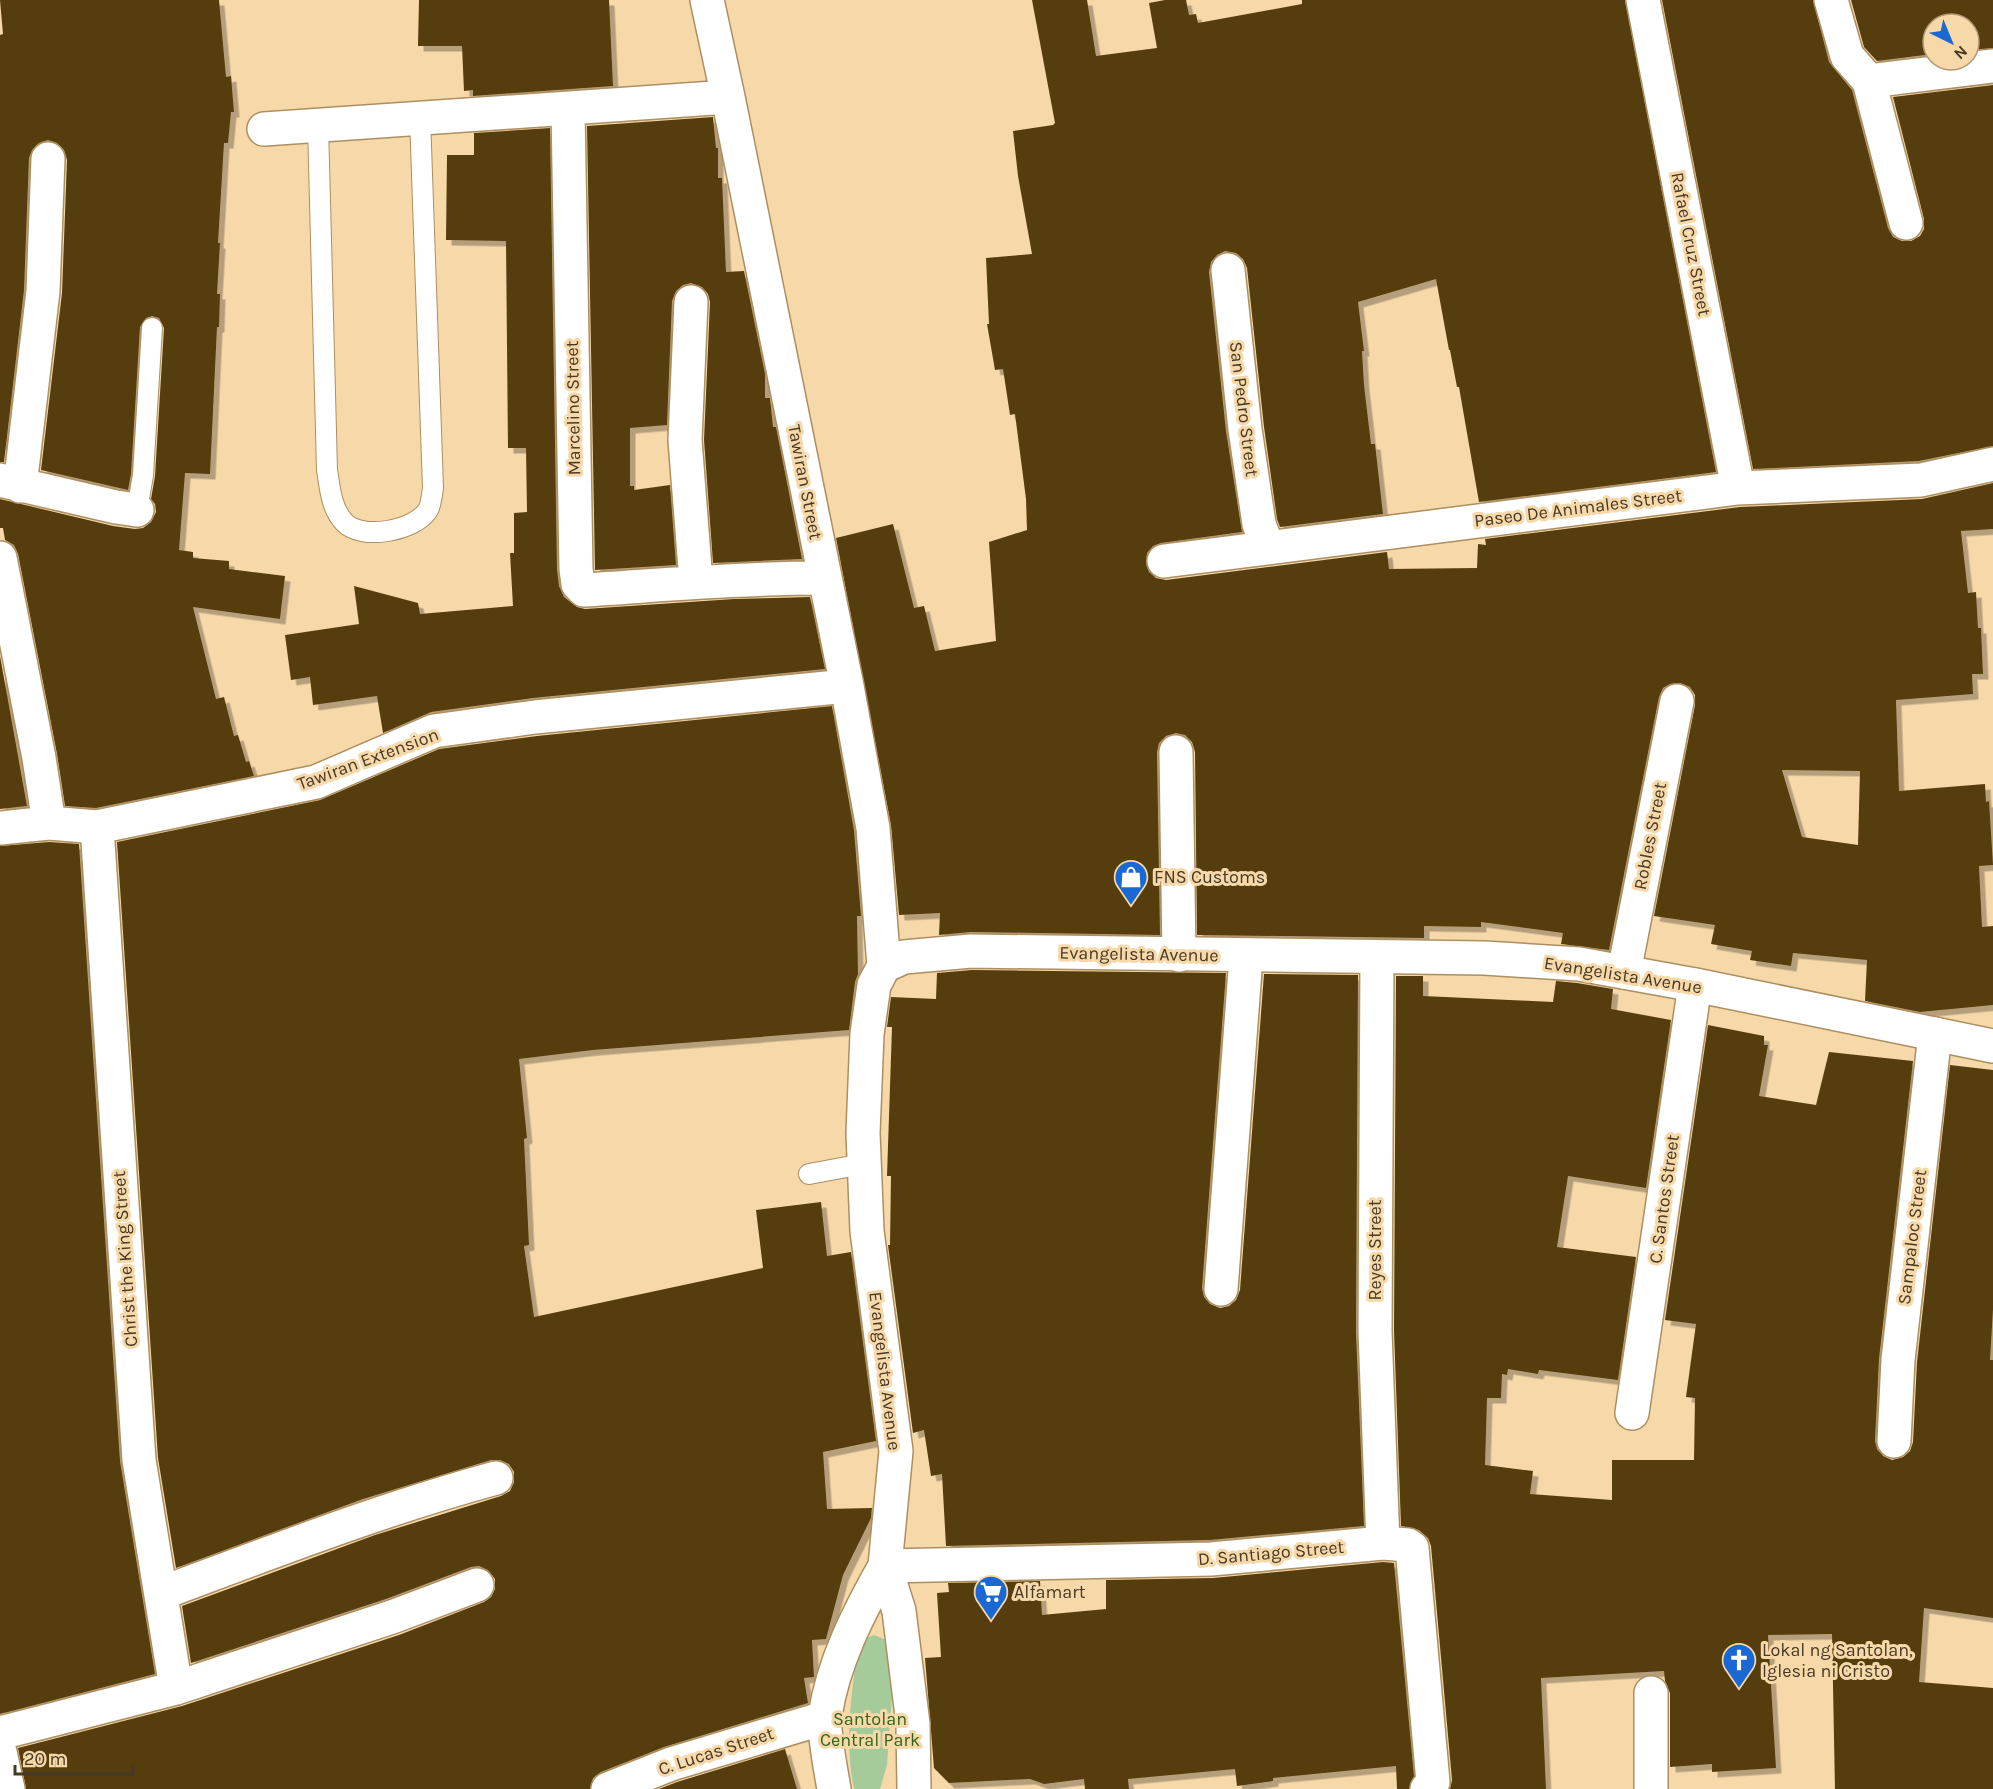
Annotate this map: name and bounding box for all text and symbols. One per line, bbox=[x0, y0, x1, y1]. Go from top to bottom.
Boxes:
north arrow bbox=[1921, 12, 1981, 72]
text: N bbox=[1950, 42, 1972, 63]
street label: Rafael Cruz Street bbox=[1666, 170, 1716, 318]
street label: Marcelino Street bbox=[561, 340, 585, 476]
street label: San Pedro Street bbox=[1225, 340, 1263, 478]
street label: Tawiran Street bbox=[783, 423, 827, 542]
street label: Paseo De Animales Street bbox=[1473, 484, 1683, 532]
street label: Tawiran Extension bbox=[294, 723, 442, 795]
street label: Robles Street bbox=[1629, 780, 1671, 892]
shop icon: FNS Customs bbox=[1113, 859, 1149, 906]
place label: FNS Customs bbox=[1154, 866, 1265, 888]
street label: Evangelista Avenue bbox=[1059, 942, 1219, 966]
street label: Evangelista Avenue bbox=[1543, 952, 1703, 998]
street label: C. Santos Street bbox=[1644, 1133, 1684, 1265]
street label: Sampaloc Street bbox=[1893, 1168, 1931, 1306]
street label: Christ the King Street bbox=[108, 1170, 142, 1348]
street label: Reyes Street bbox=[1364, 1199, 1386, 1301]
street label: Evangelista Avenue bbox=[864, 1291, 906, 1451]
street label: D. Santiago Street bbox=[1197, 1536, 1345, 1570]
supermarket icon: Alfamart bbox=[973, 1574, 1009, 1621]
place label: Alfamart bbox=[1014, 1581, 1086, 1603]
place label: Lokal ng Santolan, Iglesia ni Cristo bbox=[1762, 1639, 1913, 1682]
church icon: Lokal ng Santolan, Iglesia ni Cristo bbox=[1721, 1642, 1757, 1689]
park label: Santolan Central Park bbox=[820, 1708, 920, 1751]
street label: C. Lucas Street bbox=[655, 1722, 777, 1780]
scale bar bbox=[15, 1738, 134, 1776]
text: 20 m bbox=[24, 1748, 66, 1770]

